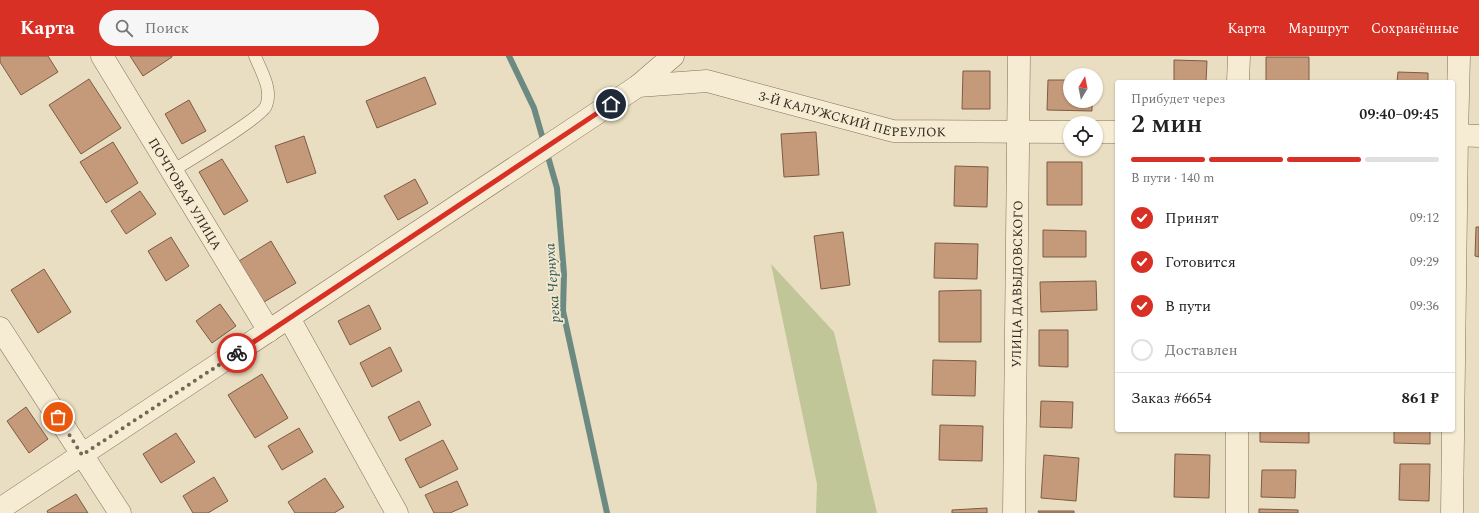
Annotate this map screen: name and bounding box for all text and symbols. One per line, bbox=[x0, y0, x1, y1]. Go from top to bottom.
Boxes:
search box bbox=[99, 10, 379, 46]
text: Карта bbox=[20, 14, 75, 43]
icon: search bbox=[113, 17, 135, 39]
text: Поиск bbox=[145, 17, 189, 40]
text: Карта bbox=[1228, 18, 1266, 39]
text: Маршрут bbox=[1288, 18, 1349, 39]
text: Сохранённые bbox=[1371, 18, 1459, 39]
north arrow bbox=[1063, 68, 1103, 108]
map controls bbox=[1063, 68, 1103, 156]
street label: 3-Й КАЛУЖСКИЙ ПЕРЕУЛОК bbox=[756, 86, 947, 142]
pin bbox=[594, 87, 628, 121]
text: Прибудет через bbox=[1131, 89, 1225, 109]
icon: home bbox=[600, 93, 622, 115]
text: 09:40–09:45 bbox=[1359, 103, 1439, 126]
text: 2 мин bbox=[1131, 104, 1202, 144]
button: locate bbox=[1063, 116, 1103, 156]
street label: ПОЧТОВАЯ УЛИЦА bbox=[143, 134, 227, 254]
text: В пути · 140 m bbox=[1131, 168, 1215, 188]
street label: УЛИЦА ДАВЫДОВСКОГО bbox=[1007, 200, 1028, 368]
icon: check bbox=[1131, 207, 1153, 229]
text: Принят bbox=[1165, 207, 1219, 230]
text: 09:12 bbox=[1410, 208, 1439, 228]
water label: река Чернуха bbox=[539, 242, 566, 324]
icon: check bbox=[1131, 251, 1153, 273]
text: Готовится bbox=[1165, 251, 1236, 274]
text: 09:29 bbox=[1410, 252, 1439, 272]
icon: check bbox=[1131, 295, 1153, 317]
text: В пути bbox=[1165, 295, 1211, 318]
text: 09:36 bbox=[1410, 296, 1439, 316]
courier bbox=[217, 333, 257, 373]
text: Доставлен bbox=[1165, 339, 1238, 362]
icon: bike bbox=[226, 342, 248, 364]
text: Заказ #6654 bbox=[1131, 387, 1211, 410]
text: 861 ₽ bbox=[1402, 387, 1439, 410]
pin bbox=[41, 400, 75, 434]
icon: bag bbox=[47, 406, 69, 428]

